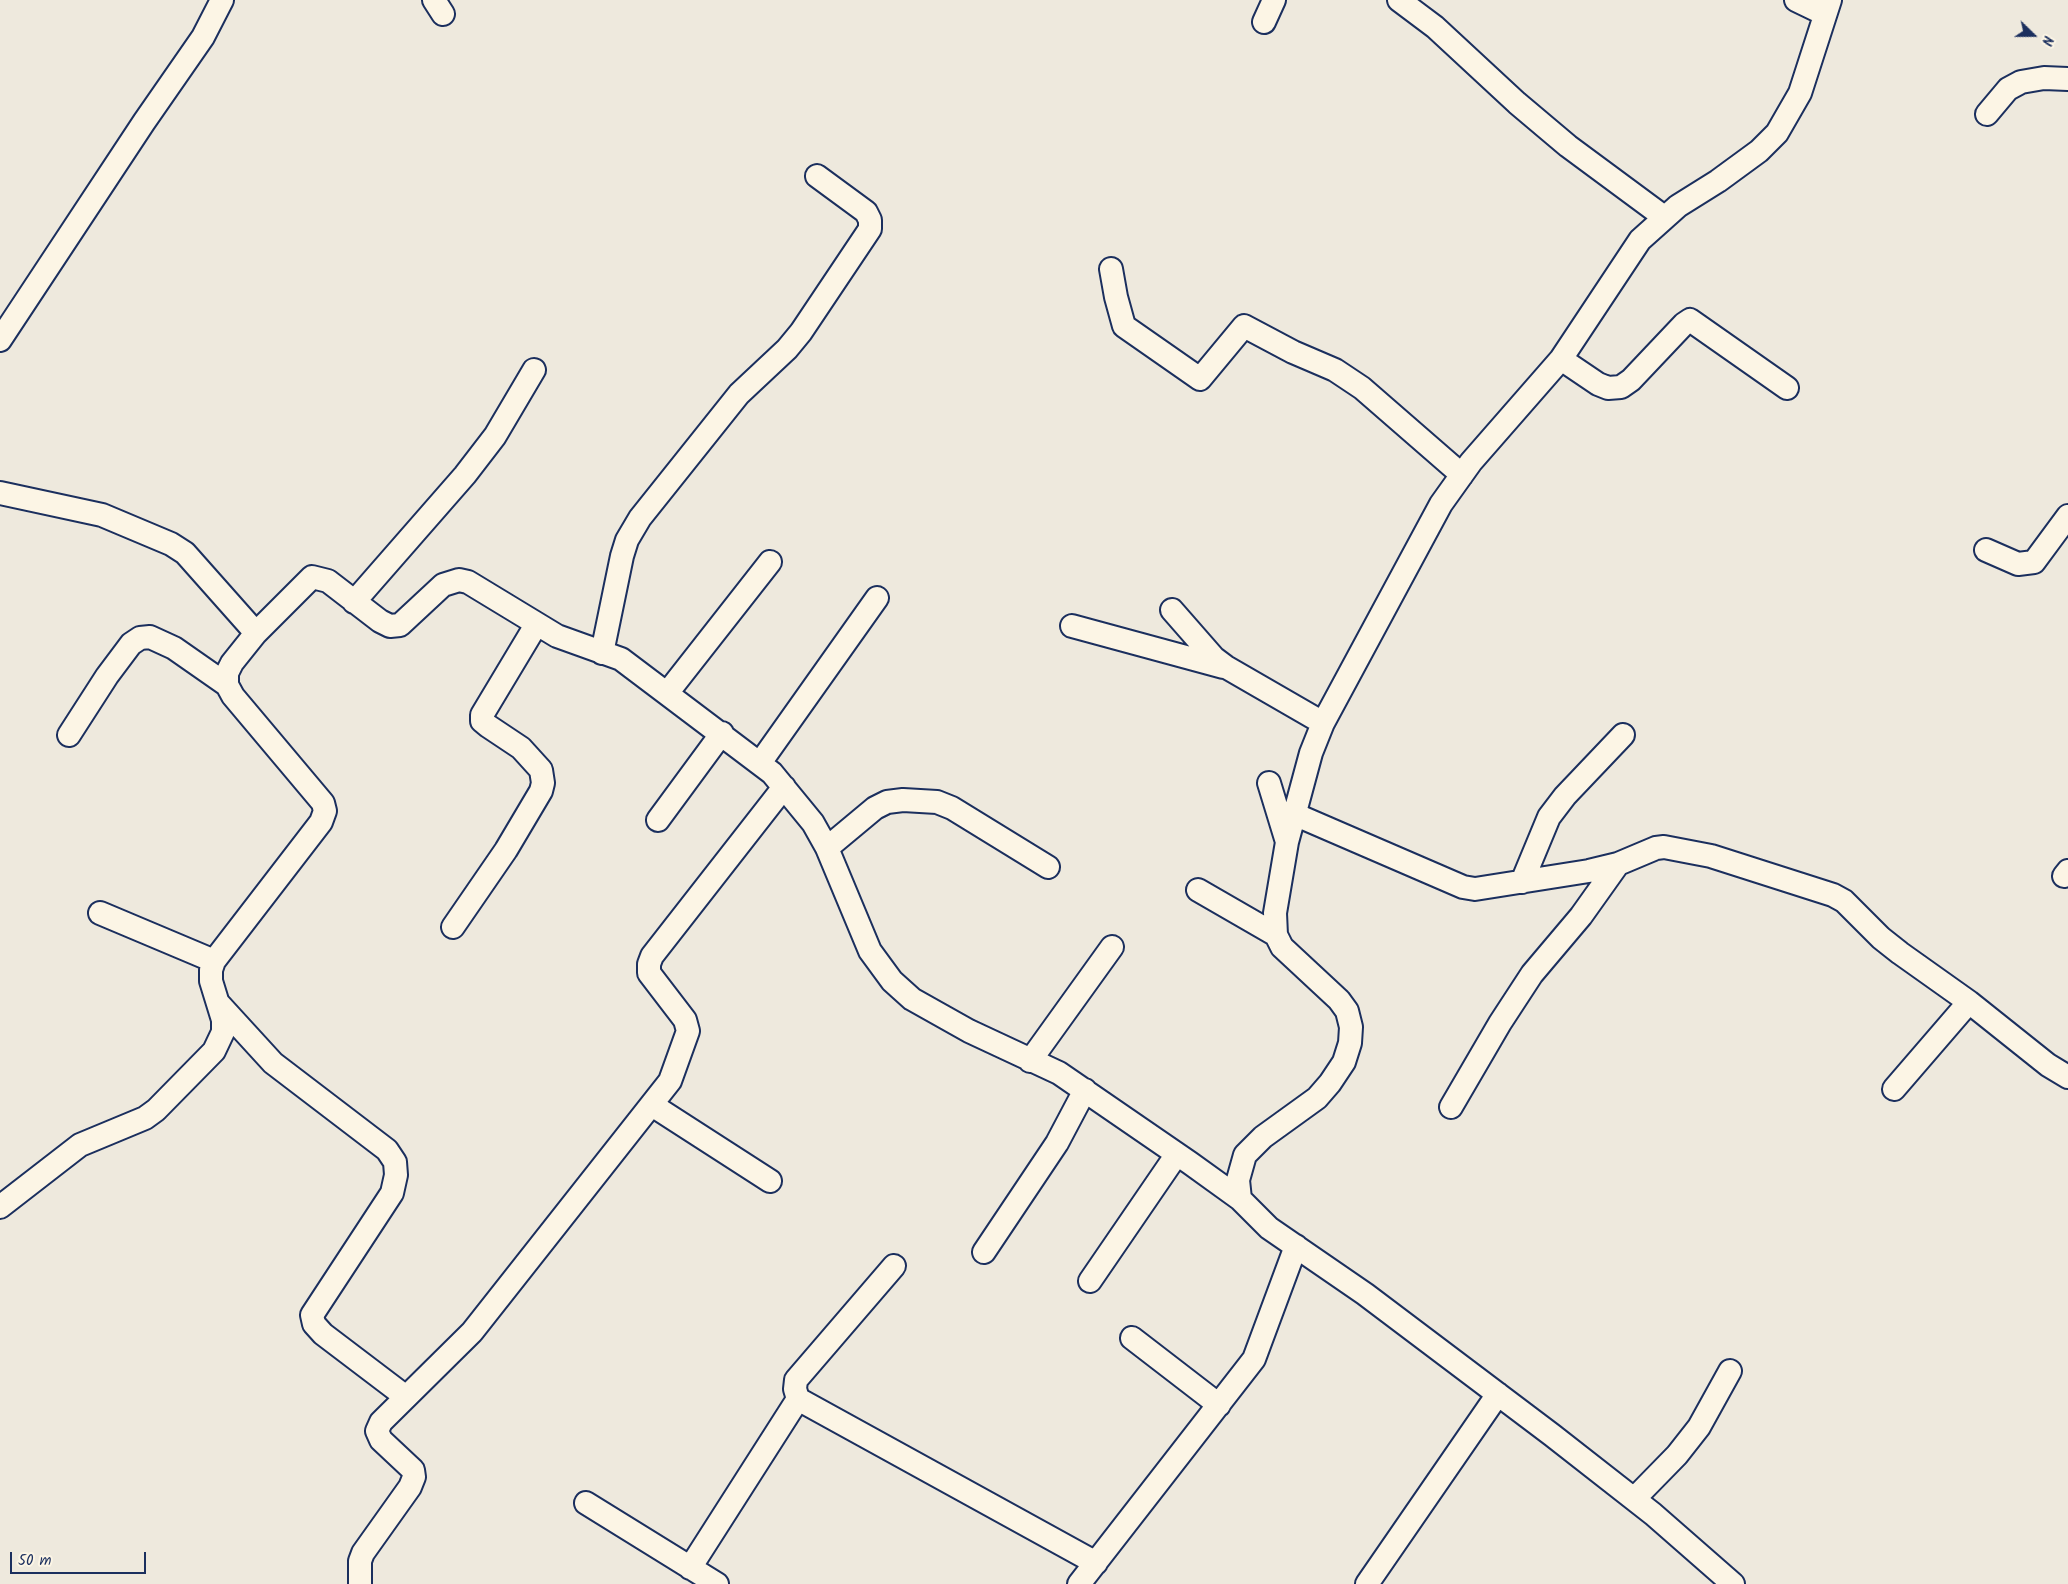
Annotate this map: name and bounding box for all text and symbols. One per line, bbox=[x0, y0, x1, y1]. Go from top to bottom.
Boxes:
north arrow bbox=[2008, 10, 2058, 60]
text: N bbox=[2035, 32, 2059, 49]
scale bar bbox=[12, 1542, 149, 1574]
text: 50 m bbox=[18, 1549, 52, 1573]

